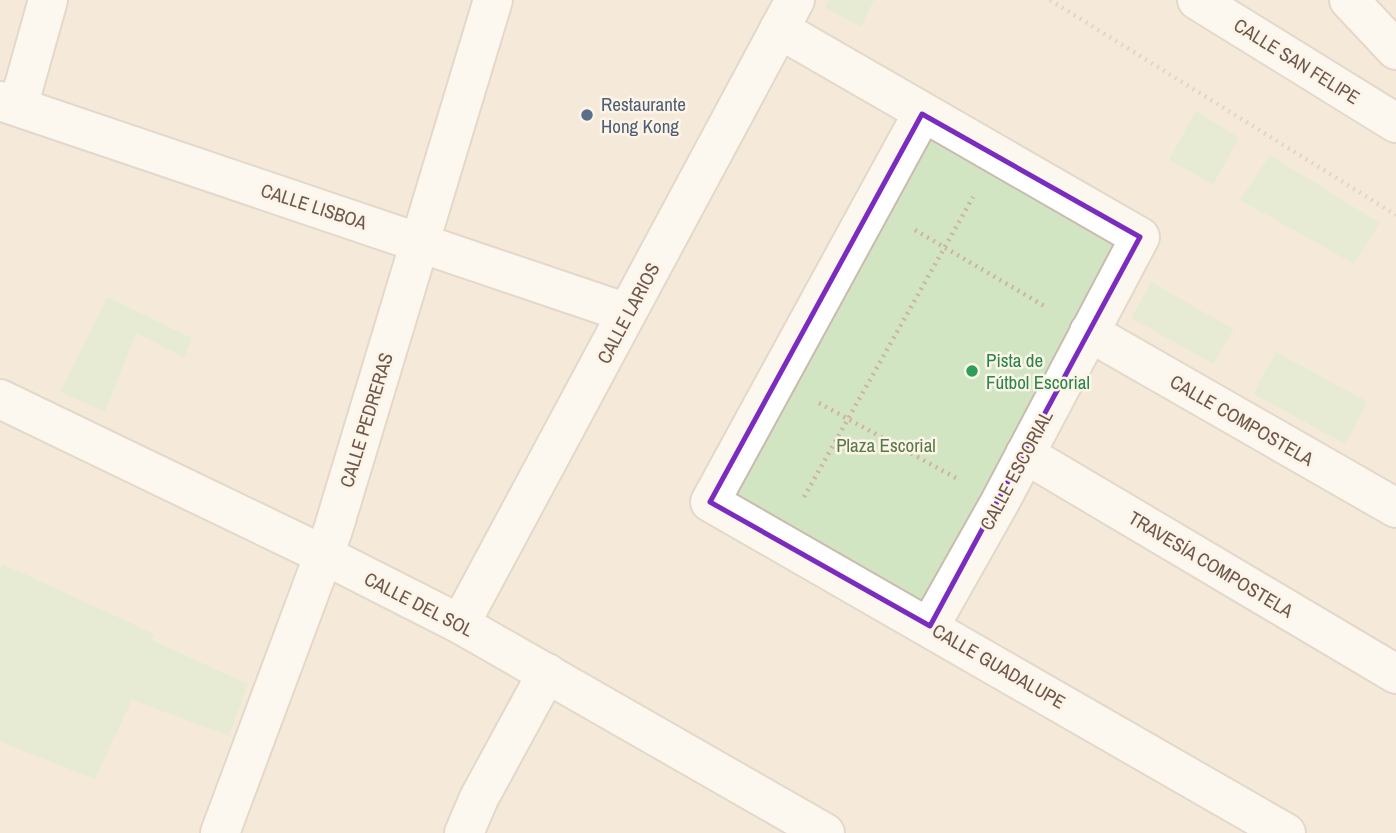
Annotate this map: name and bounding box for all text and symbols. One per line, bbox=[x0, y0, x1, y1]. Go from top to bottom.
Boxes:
street label: CALLE SAN FELIPE bbox=[1229, 12, 1365, 110]
place label: Restaurante Hong Kong bbox=[601, 91, 686, 139]
marker: Restaurante Hong Kong bbox=[579, 107, 595, 123]
street label: CALLE LISBOA bbox=[258, 177, 371, 236]
street label: CALLE LARIOS bbox=[590, 258, 666, 368]
place label: Pista de Fútbol Escorial bbox=[986, 347, 1090, 395]
street label: CALLE PEDRERAS bbox=[333, 350, 399, 490]
marker: Pista de Fútbol Escorial bbox=[964, 363, 980, 379]
street label: CALLE COMPOSTELA bbox=[1165, 368, 1319, 472]
street label: CALLE ESCORIAL bbox=[973, 405, 1059, 535]
park label: Plaza Escorial bbox=[836, 432, 936, 458]
street label: TRAVESÍA COMPOSTELA bbox=[1124, 505, 1299, 624]
street label: CALLE DEL SOL bbox=[360, 565, 478, 643]
street label: CALLE GUADALUPE bbox=[928, 617, 1070, 715]

